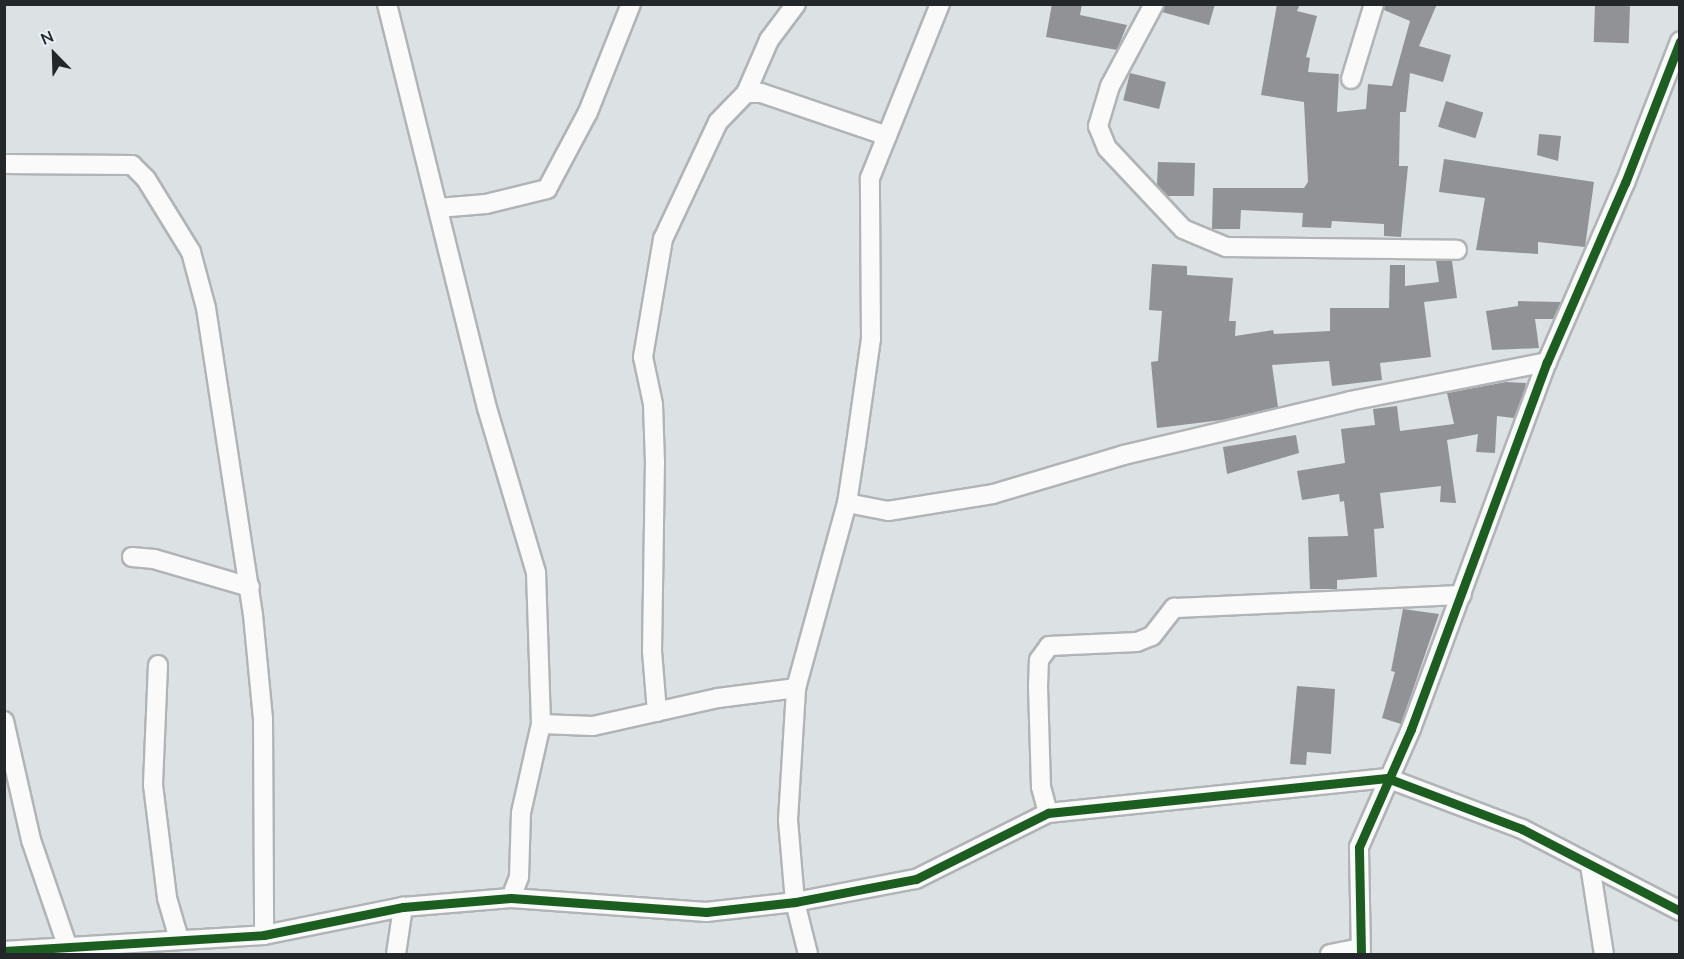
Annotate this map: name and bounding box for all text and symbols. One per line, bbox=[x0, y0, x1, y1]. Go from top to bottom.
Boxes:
north arrow bbox=[24, 24, 84, 84]
text: N bbox=[37, 26, 56, 49]

